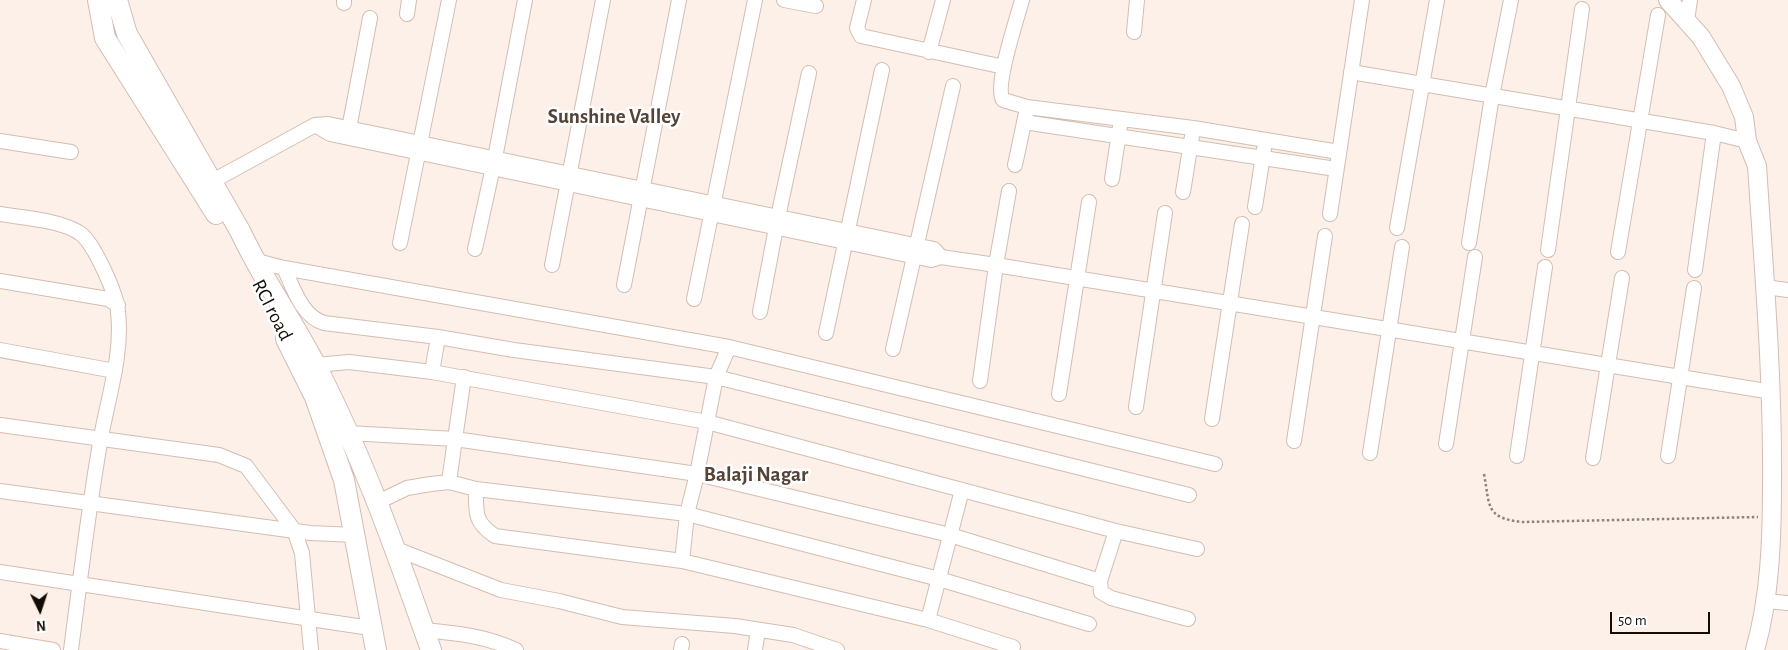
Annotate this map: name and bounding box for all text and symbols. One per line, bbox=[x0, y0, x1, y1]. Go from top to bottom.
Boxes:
district label: Sunshine Valley bbox=[548, 104, 680, 130]
street label: RCI road bbox=[246, 275, 298, 345]
district label: Balaji Nagar bbox=[704, 462, 808, 488]
north arrow bbox=[15, 585, 65, 635]
scale bar bbox=[1613, 602, 1713, 634]
text: 50 m bbox=[1618, 613, 1647, 628]
text: N bbox=[36, 618, 46, 632]

